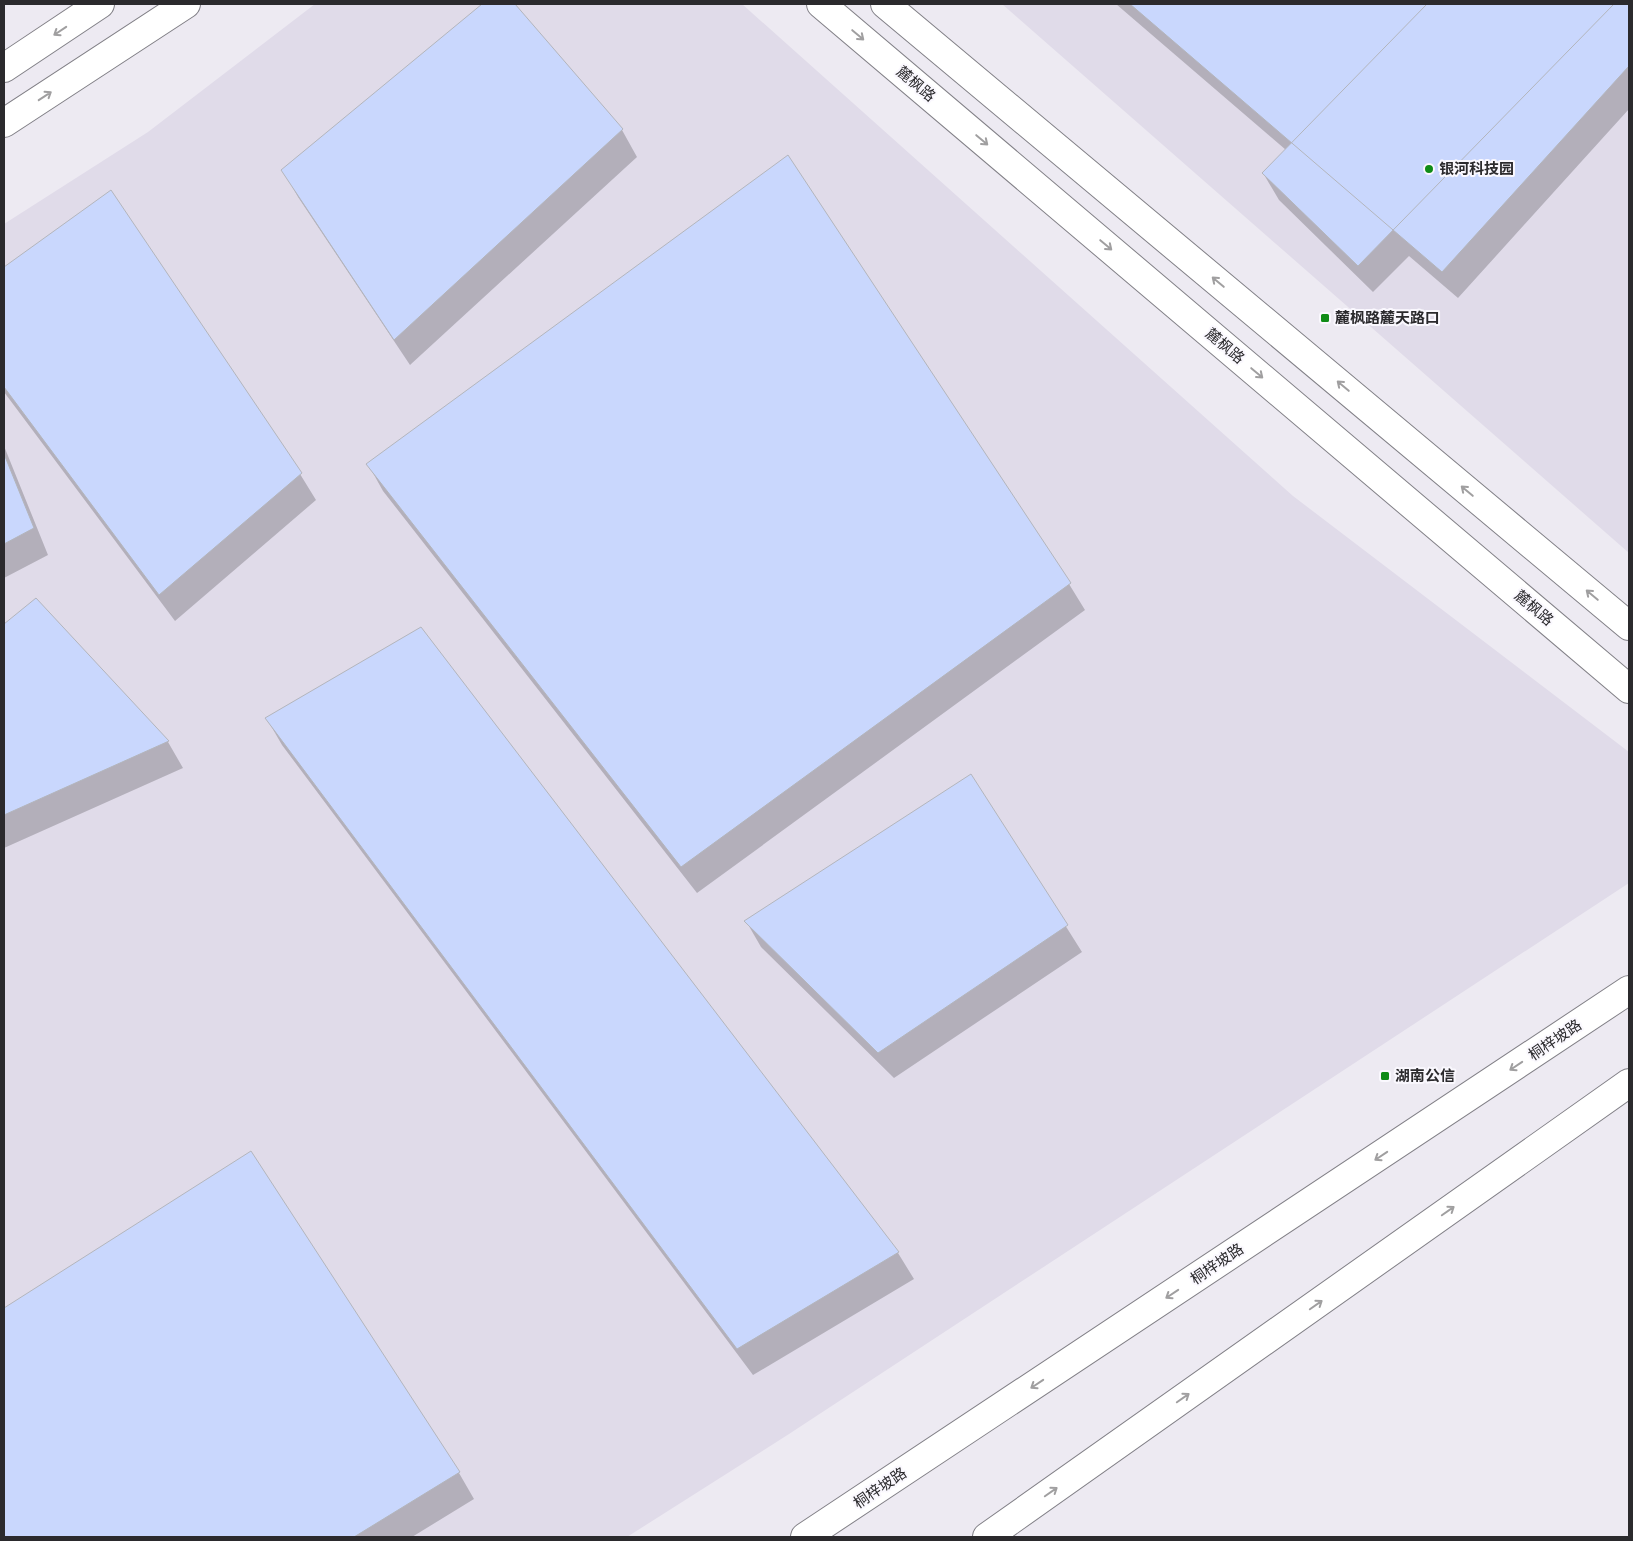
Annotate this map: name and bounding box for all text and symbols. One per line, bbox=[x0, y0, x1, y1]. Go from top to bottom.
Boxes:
one-way arrow bbox=[53, 26, 67, 36]
one-way arrow bbox=[852, 30, 865, 41]
street label: 麓枫路 bbox=[894, 62, 940, 105]
one-way arrow bbox=[37, 91, 51, 101]
one-way arrow bbox=[975, 135, 988, 146]
place label: 银河科技园 bbox=[1439, 159, 1514, 177]
marker: 银河科技园 bbox=[1423, 163, 1435, 175]
one-way arrow bbox=[1099, 240, 1112, 251]
one-way arrow bbox=[1212, 277, 1225, 288]
place label: 麓枫路麓天路口 bbox=[1335, 308, 1440, 326]
marker: 麓枫路麓天路口 bbox=[1319, 312, 1331, 324]
street label: 麓枫路 bbox=[1203, 324, 1249, 367]
one-way arrow bbox=[1250, 368, 1263, 379]
one-way arrow bbox=[1336, 381, 1349, 392]
one-way arrow bbox=[1461, 485, 1474, 496]
street label: 麓枫路 bbox=[1512, 586, 1558, 629]
one-way arrow bbox=[1586, 589, 1599, 600]
street label: 桐梓坡路 bbox=[1525, 1015, 1584, 1063]
one-way arrow bbox=[1509, 1061, 1523, 1071]
place label: 湖南公信 bbox=[1395, 1066, 1455, 1084]
marker: 湖南公信 bbox=[1379, 1070, 1391, 1082]
one-way arrow bbox=[1374, 1151, 1388, 1161]
one-way arrow bbox=[1441, 1206, 1455, 1216]
street label: 桐梓坡路 bbox=[1187, 1239, 1246, 1287]
one-way arrow bbox=[1166, 1289, 1180, 1299]
one-way arrow bbox=[1309, 1299, 1322, 1310]
one-way arrow bbox=[1030, 1379, 1044, 1389]
one-way arrow bbox=[1176, 1393, 1190, 1403]
street label: 桐梓坡路 bbox=[850, 1463, 909, 1511]
one-way arrow bbox=[1043, 1487, 1057, 1497]

